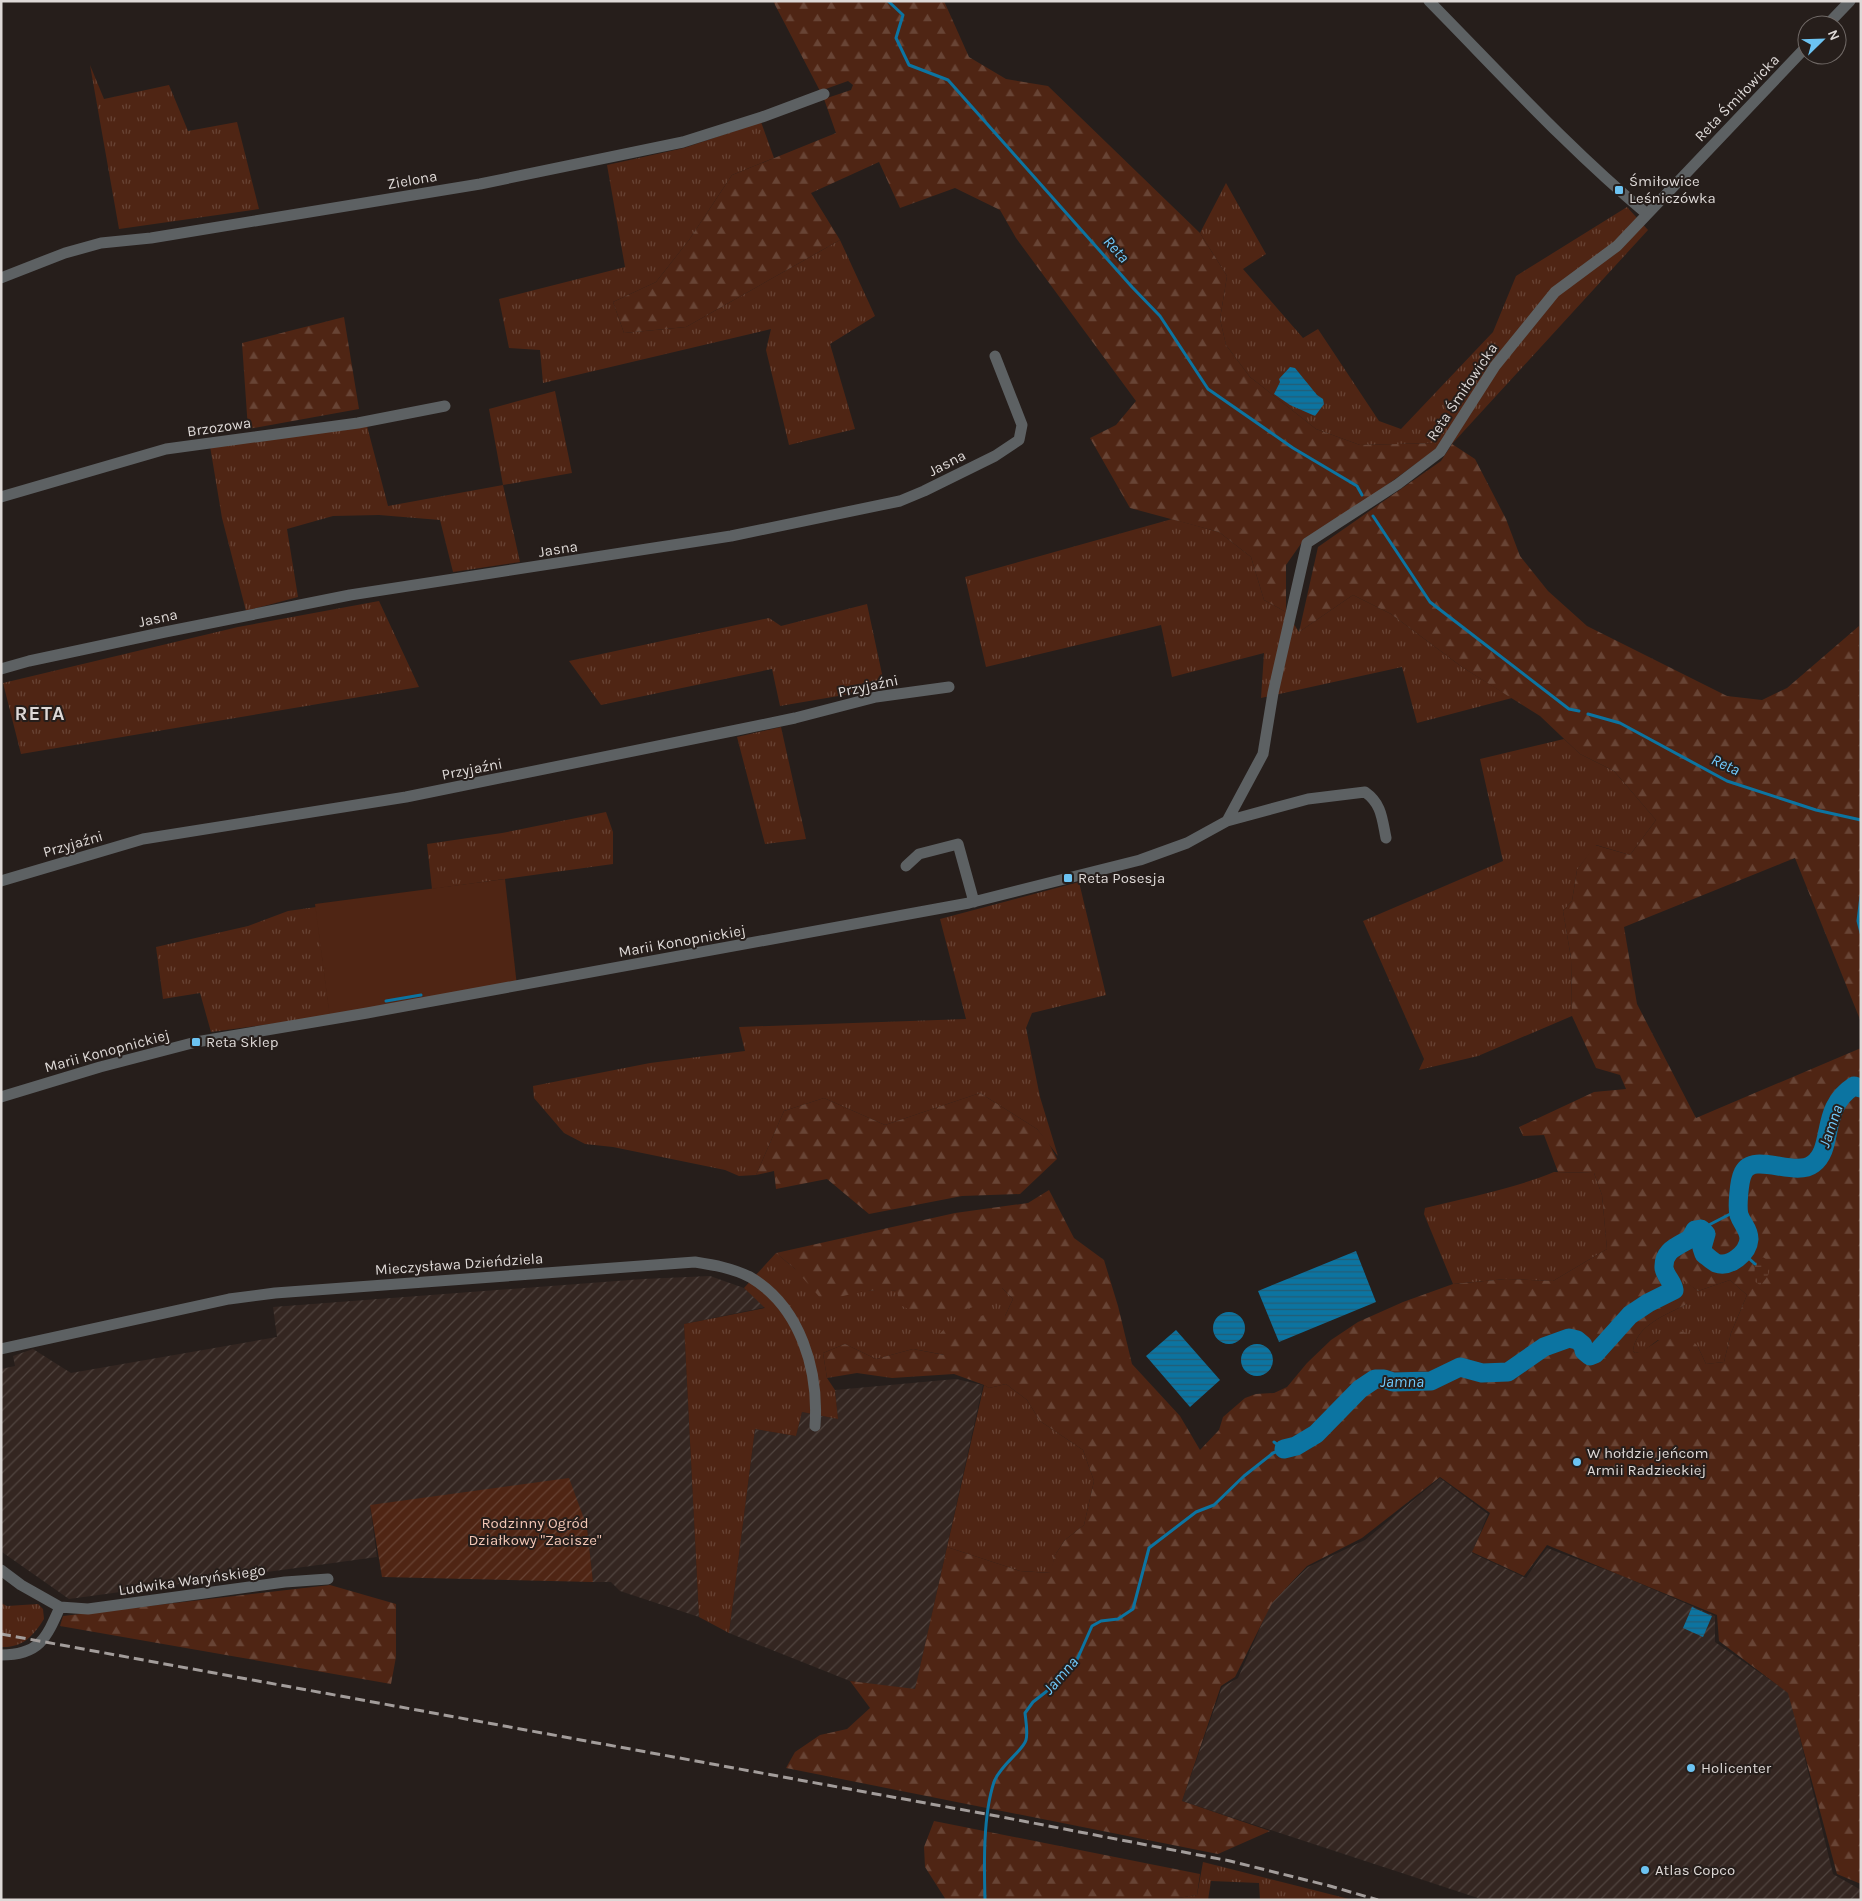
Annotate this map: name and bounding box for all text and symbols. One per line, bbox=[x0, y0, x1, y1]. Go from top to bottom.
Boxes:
north arrow bbox=[1797, 15, 1847, 65]
text: N bbox=[1824, 27, 1843, 43]
street label: Reta Śmiłowicka bbox=[1691, 51, 1783, 145]
street label: Zielona bbox=[385, 167, 439, 193]
place label: Śmiłowice Leśniczówka bbox=[1629, 172, 1716, 207]
marker: Śmiłowice Leśniczówka bbox=[1613, 184, 1625, 196]
water label: Reta bbox=[1100, 232, 1134, 267]
street label: Reta Śmiłowicka bbox=[1423, 340, 1501, 444]
street label: Brzozowa bbox=[186, 414, 252, 440]
street label: Jasna bbox=[925, 446, 969, 480]
street label: Jasna bbox=[537, 537, 579, 561]
street label: Jasna bbox=[137, 605, 179, 631]
street label: Przyjaźni bbox=[836, 671, 900, 701]
district label: RETA bbox=[15, 702, 65, 725]
water label: Reta bbox=[1708, 750, 1743, 779]
street label: Przyjaźni bbox=[440, 754, 504, 784]
street label: Przyjaźni bbox=[41, 827, 105, 861]
place label: Reta Posesja bbox=[1078, 869, 1165, 887]
marker: Reta Posesja bbox=[1062, 872, 1074, 884]
street label: Marii Konopnickiej bbox=[617, 921, 747, 961]
street label: Marii Konopnickiej bbox=[42, 1026, 172, 1076]
place label: Reta Sklep bbox=[206, 1033, 279, 1051]
marker: Reta Sklep bbox=[190, 1036, 202, 1048]
water label: Jamna bbox=[1814, 1102, 1847, 1150]
street label: Mieczysława Dzieńdziela bbox=[374, 1249, 544, 1279]
water label: Jamna bbox=[1380, 1372, 1424, 1391]
place label: W hołdzie jeńcom Armii Radzieckiej bbox=[1587, 1444, 1709, 1479]
marker: W hołdzie jeńcom Armii Radzieckiej bbox=[1571, 1456, 1583, 1468]
park label: Rodzinny Ogród Działkowy "Zacisze" bbox=[468, 1514, 602, 1549]
street label: Ludwika Waryńskiego bbox=[117, 1561, 267, 1599]
water label: Jamna bbox=[1039, 1652, 1082, 1698]
place label: Holicenter bbox=[1701, 1759, 1772, 1777]
marker: Holicenter bbox=[1685, 1762, 1697, 1774]
place label: Atlas Copco bbox=[1655, 1861, 1735, 1879]
marker: Atlas Copco bbox=[1639, 1864, 1651, 1876]

